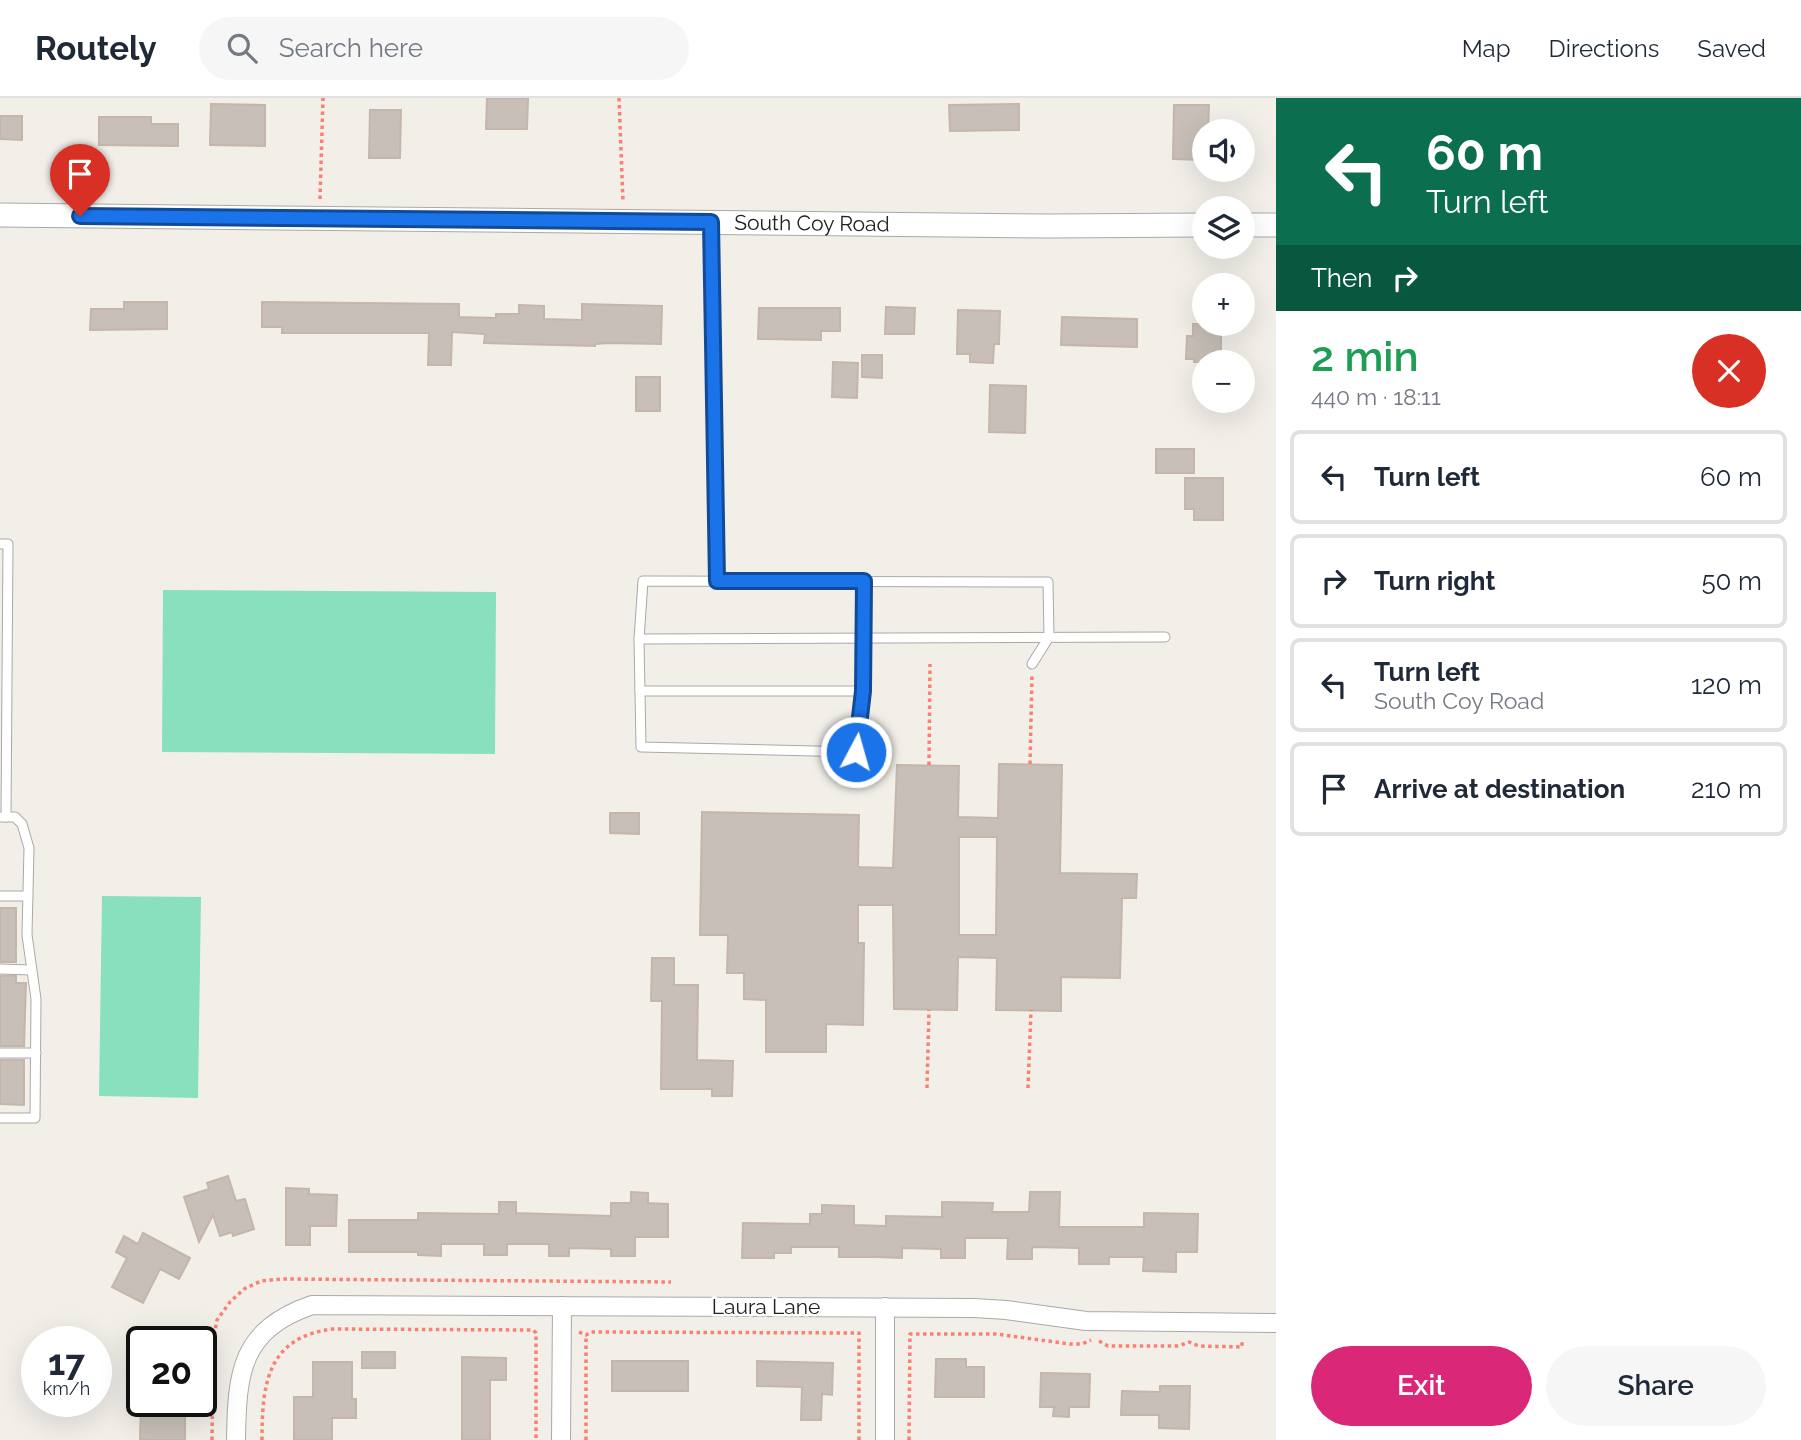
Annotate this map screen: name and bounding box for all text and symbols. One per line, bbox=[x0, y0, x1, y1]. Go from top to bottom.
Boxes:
search box bbox=[199, 17, 689, 80]
text: Routely bbox=[35, 29, 157, 68]
icon: search bbox=[223, 29, 261, 67]
text: Search here bbox=[279, 33, 423, 63]
text: Map bbox=[1462, 34, 1511, 63]
text: Directions bbox=[1549, 34, 1659, 63]
text: Saved bbox=[1697, 34, 1766, 63]
map controls bbox=[1192, 119, 1255, 413]
button: sound bbox=[1192, 119, 1255, 182]
text: 60 m bbox=[1426, 124, 1543, 181]
icon: left bbox=[1311, 126, 1402, 217]
pin bbox=[50, 144, 110, 216]
icon: arrive bbox=[61, 155, 99, 193]
text: Turn left bbox=[1426, 183, 1548, 220]
button: layers bbox=[1192, 196, 1255, 259]
street label: South Coy Road bbox=[734, 210, 890, 236]
icon: right bbox=[1386, 259, 1424, 297]
text: Then bbox=[1311, 263, 1372, 293]
button: + bbox=[1192, 273, 1255, 336]
text: 2 min bbox=[1311, 332, 1419, 381]
button: close bbox=[1692, 334, 1766, 408]
button: − bbox=[1192, 350, 1255, 413]
text: 440 m · 18:11 bbox=[1311, 383, 1441, 410]
icon: left bbox=[1315, 458, 1353, 496]
text: Turn left bbox=[1374, 462, 1480, 492]
text: 60 m bbox=[1700, 462, 1762, 492]
icon: right bbox=[1315, 562, 1353, 600]
text: Turn right bbox=[1374, 566, 1495, 596]
text: 50 m bbox=[1701, 566, 1762, 596]
text: Turn left bbox=[1374, 657, 1480, 687]
icon: left bbox=[1315, 666, 1353, 704]
text: 120 m bbox=[1691, 670, 1762, 700]
text: South Coy Road bbox=[1374, 687, 1544, 714]
position arrow bbox=[819, 715, 893, 789]
icon: arrive bbox=[1315, 770, 1353, 808]
text: Arrive at destination bbox=[1374, 774, 1625, 804]
text: 210 m bbox=[1691, 774, 1762, 804]
street label: Laura Lane bbox=[712, 1294, 820, 1319]
speed limit sign: 20 bbox=[126, 1326, 217, 1417]
text: 17 bbox=[48, 1342, 85, 1383]
button: Exit bbox=[1311, 1346, 1532, 1426]
button: Share bbox=[1546, 1346, 1766, 1426]
text: km/h bbox=[43, 1378, 90, 1399]

